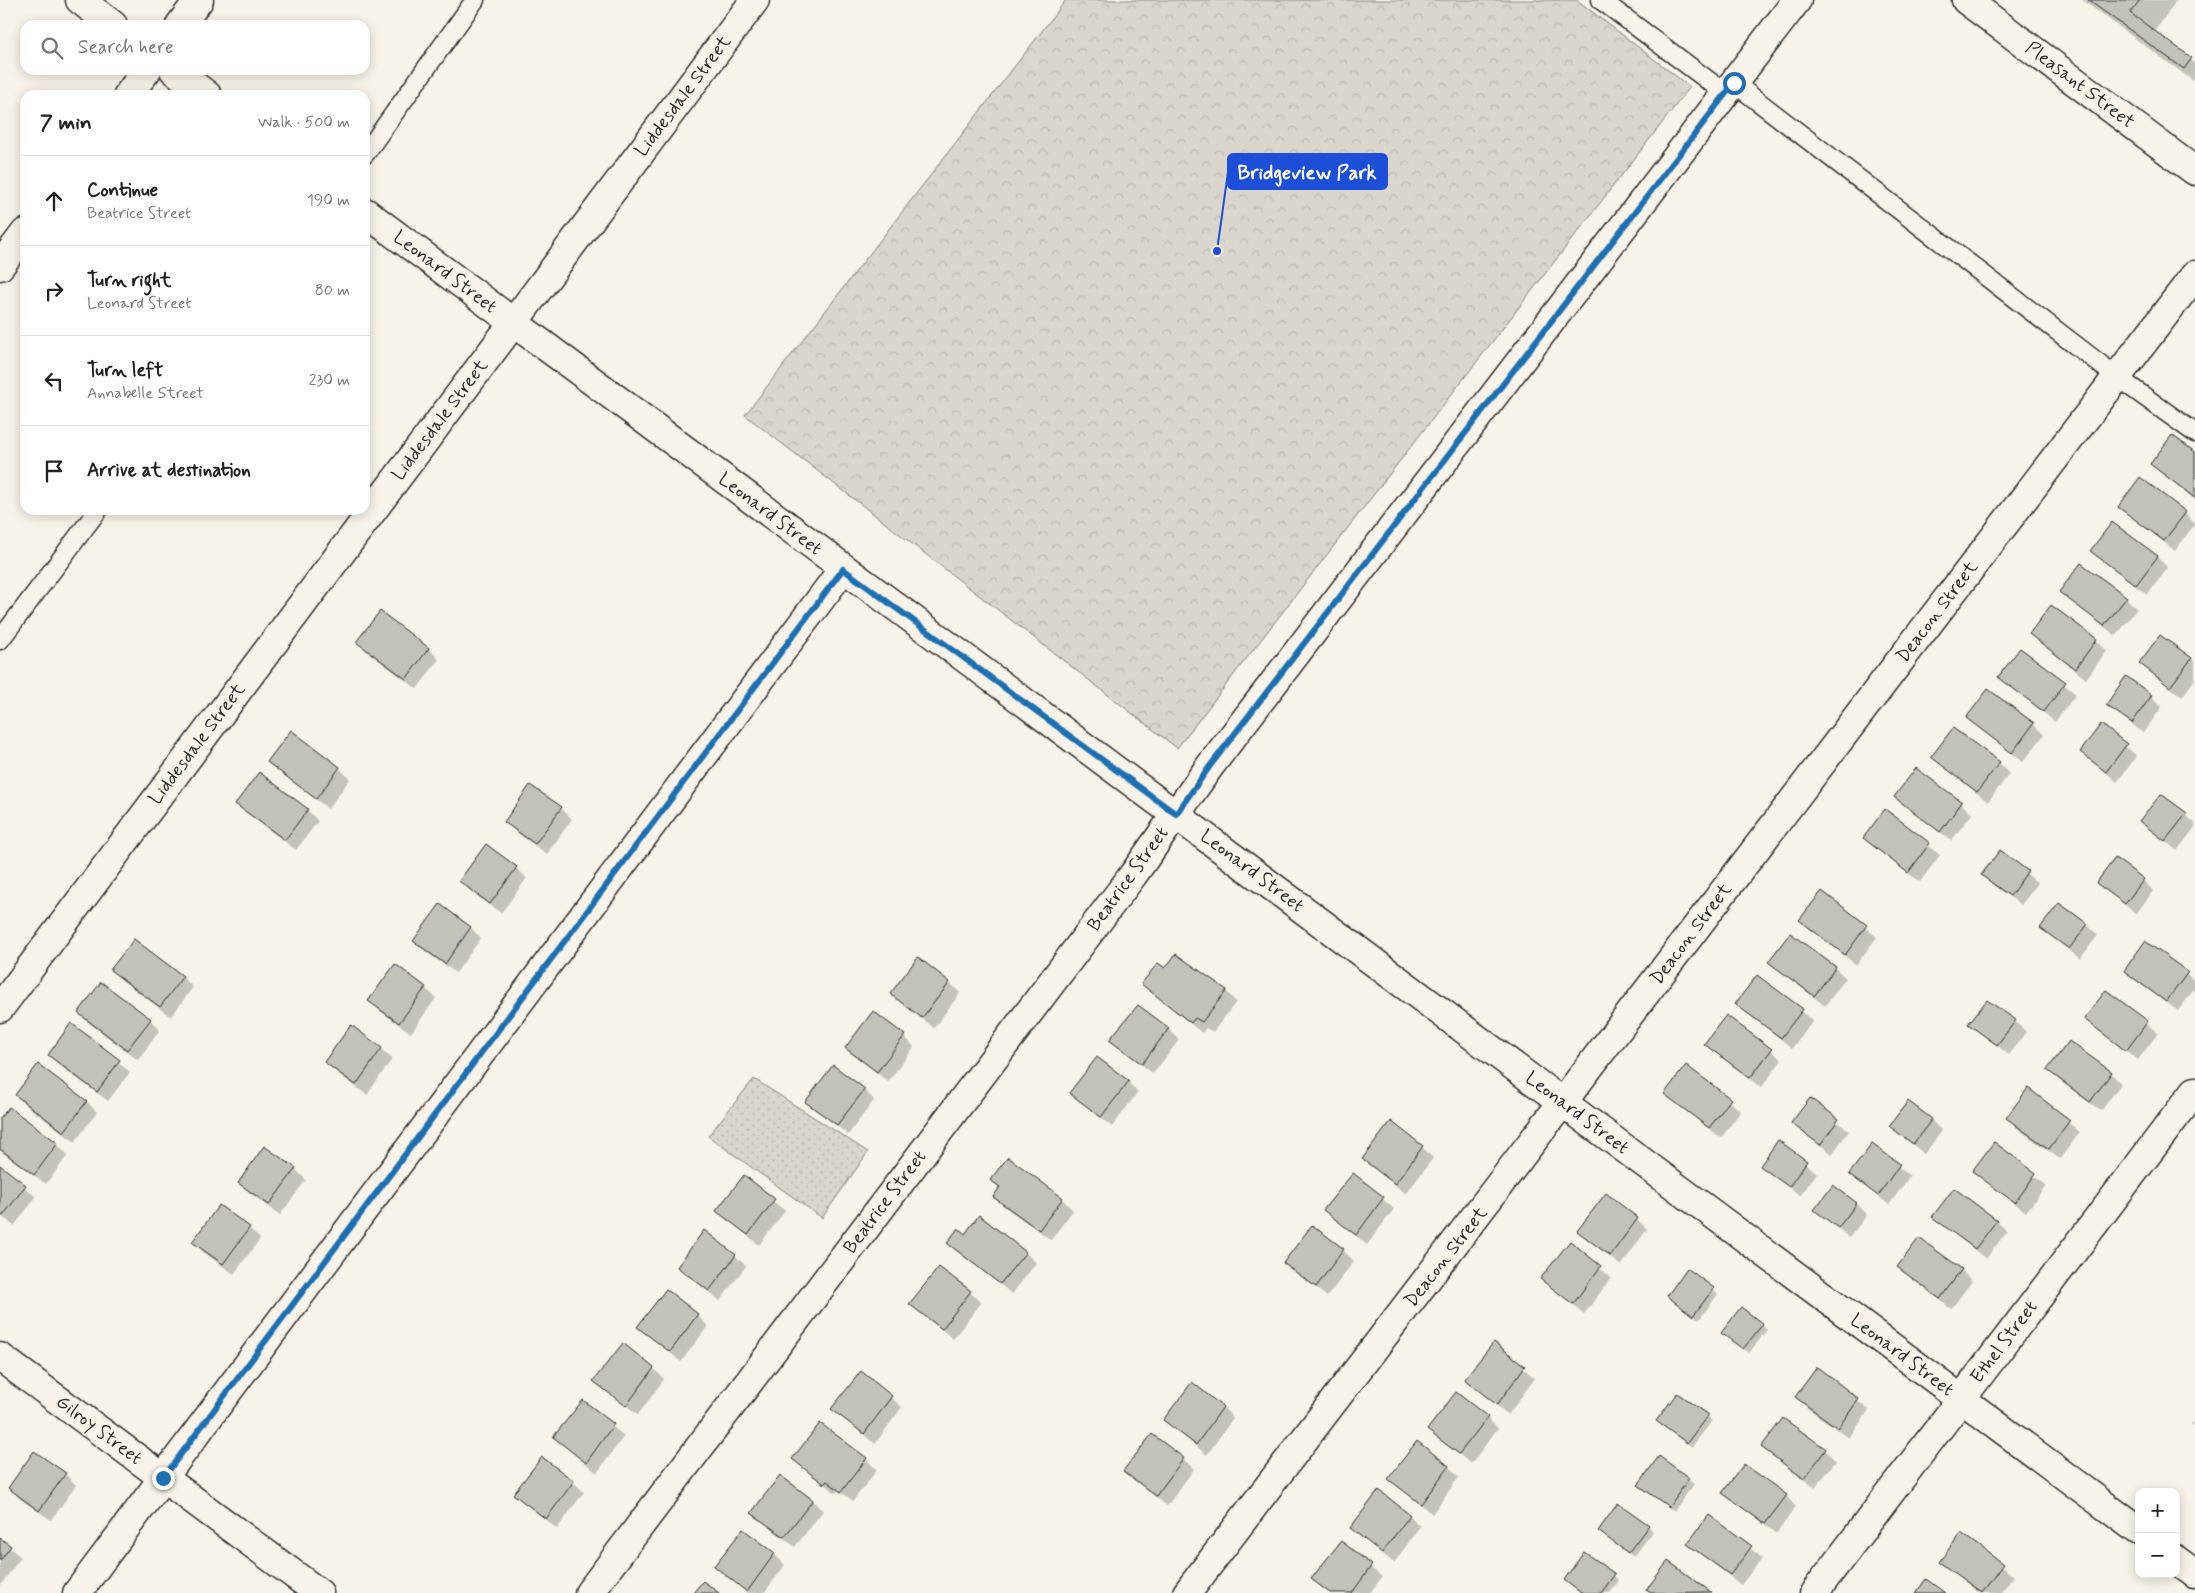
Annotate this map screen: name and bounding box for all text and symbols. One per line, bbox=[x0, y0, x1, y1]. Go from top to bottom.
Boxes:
search box bbox=[20, 20, 370, 75]
street label: Liddesdale Street bbox=[629, 30, 737, 162]
icon: search bbox=[38, 34, 66, 62]
text: Search here bbox=[78, 35, 174, 60]
street label: Pleasant Street bbox=[2020, 36, 2140, 134]
route start bbox=[1723, 72, 1746, 95]
text: 7 min bbox=[40, 109, 92, 137]
text: Walk · 500 m bbox=[258, 112, 350, 133]
callout: Bridgeview Park bbox=[1228, 154, 1387, 189]
text: Bridgeview Park bbox=[1238, 160, 1377, 187]
text: Continue bbox=[87, 178, 158, 203]
icon: ahead bbox=[40, 187, 68, 215]
text: 190 m bbox=[307, 190, 350, 211]
text: Beatrice Street bbox=[87, 203, 191, 224]
street label: Leonard Street bbox=[388, 225, 502, 319]
text: Turn right bbox=[87, 268, 171, 293]
icon: right bbox=[40, 277, 68, 305]
text: 80 m bbox=[315, 280, 350, 301]
text: Leonard Street bbox=[87, 293, 191, 314]
street label: Liddesdale Street bbox=[386, 354, 494, 486]
text: Turn left bbox=[87, 358, 163, 383]
icon: left bbox=[40, 367, 68, 395]
text: 230 m bbox=[309, 370, 350, 391]
text: Annabelle Street bbox=[87, 383, 204, 404]
icon: arrive bbox=[40, 457, 68, 485]
text: Arrive at destination bbox=[87, 458, 251, 483]
street label: Leonard Street bbox=[713, 467, 827, 561]
street label: Deacon Street bbox=[1891, 556, 1983, 668]
street label: Liddesdale Street bbox=[143, 678, 251, 810]
street label: Beatrice Street bbox=[1082, 822, 1174, 936]
street label: Leonard Street bbox=[1195, 824, 1309, 918]
street label: Deacon Street bbox=[1645, 878, 1737, 990]
street label: Leonard Street bbox=[1520, 1066, 1634, 1160]
street label: Beatrice Street bbox=[838, 1145, 932, 1259]
street label: Deacon Street bbox=[1399, 1202, 1493, 1312]
street label: Ethel Street bbox=[1965, 1296, 2043, 1388]
street label: Leonard Street bbox=[1845, 1308, 1959, 1402]
street label: Gilroy Street bbox=[50, 1389, 147, 1471]
route end bbox=[152, 1467, 175, 1490]
map controls bbox=[2135, 1488, 2180, 1578]
button: + bbox=[2135, 1488, 2180, 1533]
button: − bbox=[2135, 1533, 2180, 1578]

